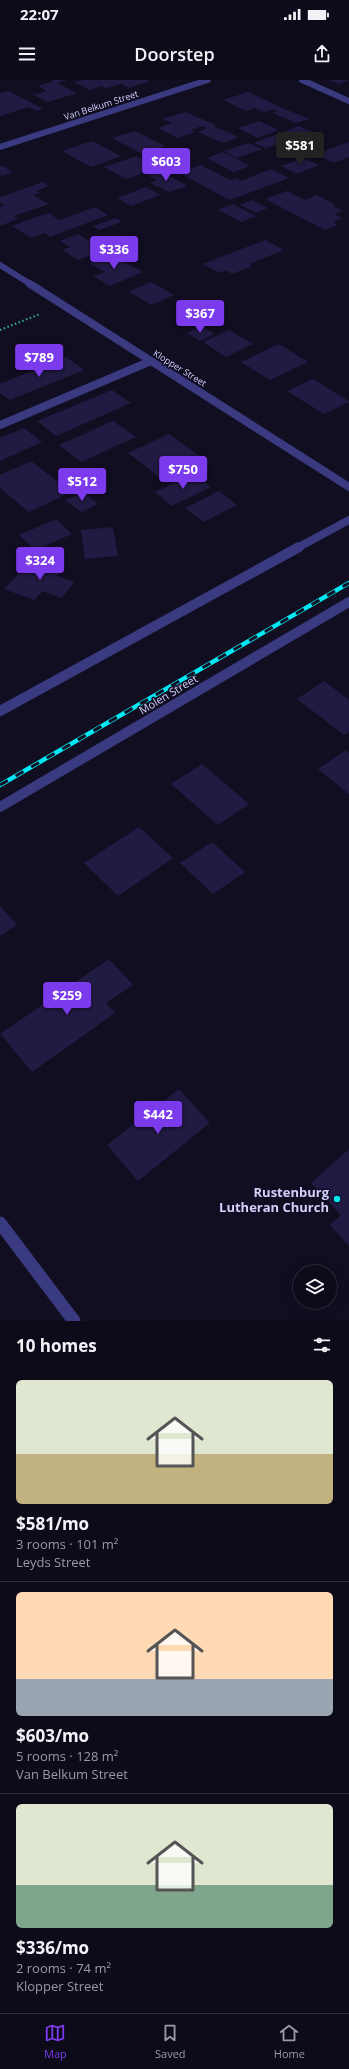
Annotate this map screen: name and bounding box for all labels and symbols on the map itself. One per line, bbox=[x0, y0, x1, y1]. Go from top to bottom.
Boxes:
street label: Van Belkum Street bbox=[62, 87, 140, 123]
pin: $581 bbox=[276, 132, 324, 166]
pin: $603 bbox=[142, 148, 190, 182]
pin: $336 bbox=[90, 236, 138, 270]
pin: $367 bbox=[176, 300, 224, 334]
pin: $789 bbox=[15, 344, 63, 378]
street label: Klopper Street bbox=[151, 346, 209, 390]
pin: $750 bbox=[159, 456, 207, 490]
pin: $512 bbox=[58, 468, 106, 502]
pin: $324 bbox=[16, 547, 64, 581]
street label: Molen Street bbox=[136, 671, 200, 717]
pin: $259 bbox=[43, 982, 91, 1016]
pin: $442 bbox=[134, 1101, 182, 1135]
place label: Rustenburg Lutheran Church bbox=[219, 1183, 330, 1216]
marker: Rustenburg Lutheran Church bbox=[332, 1194, 342, 1204]

